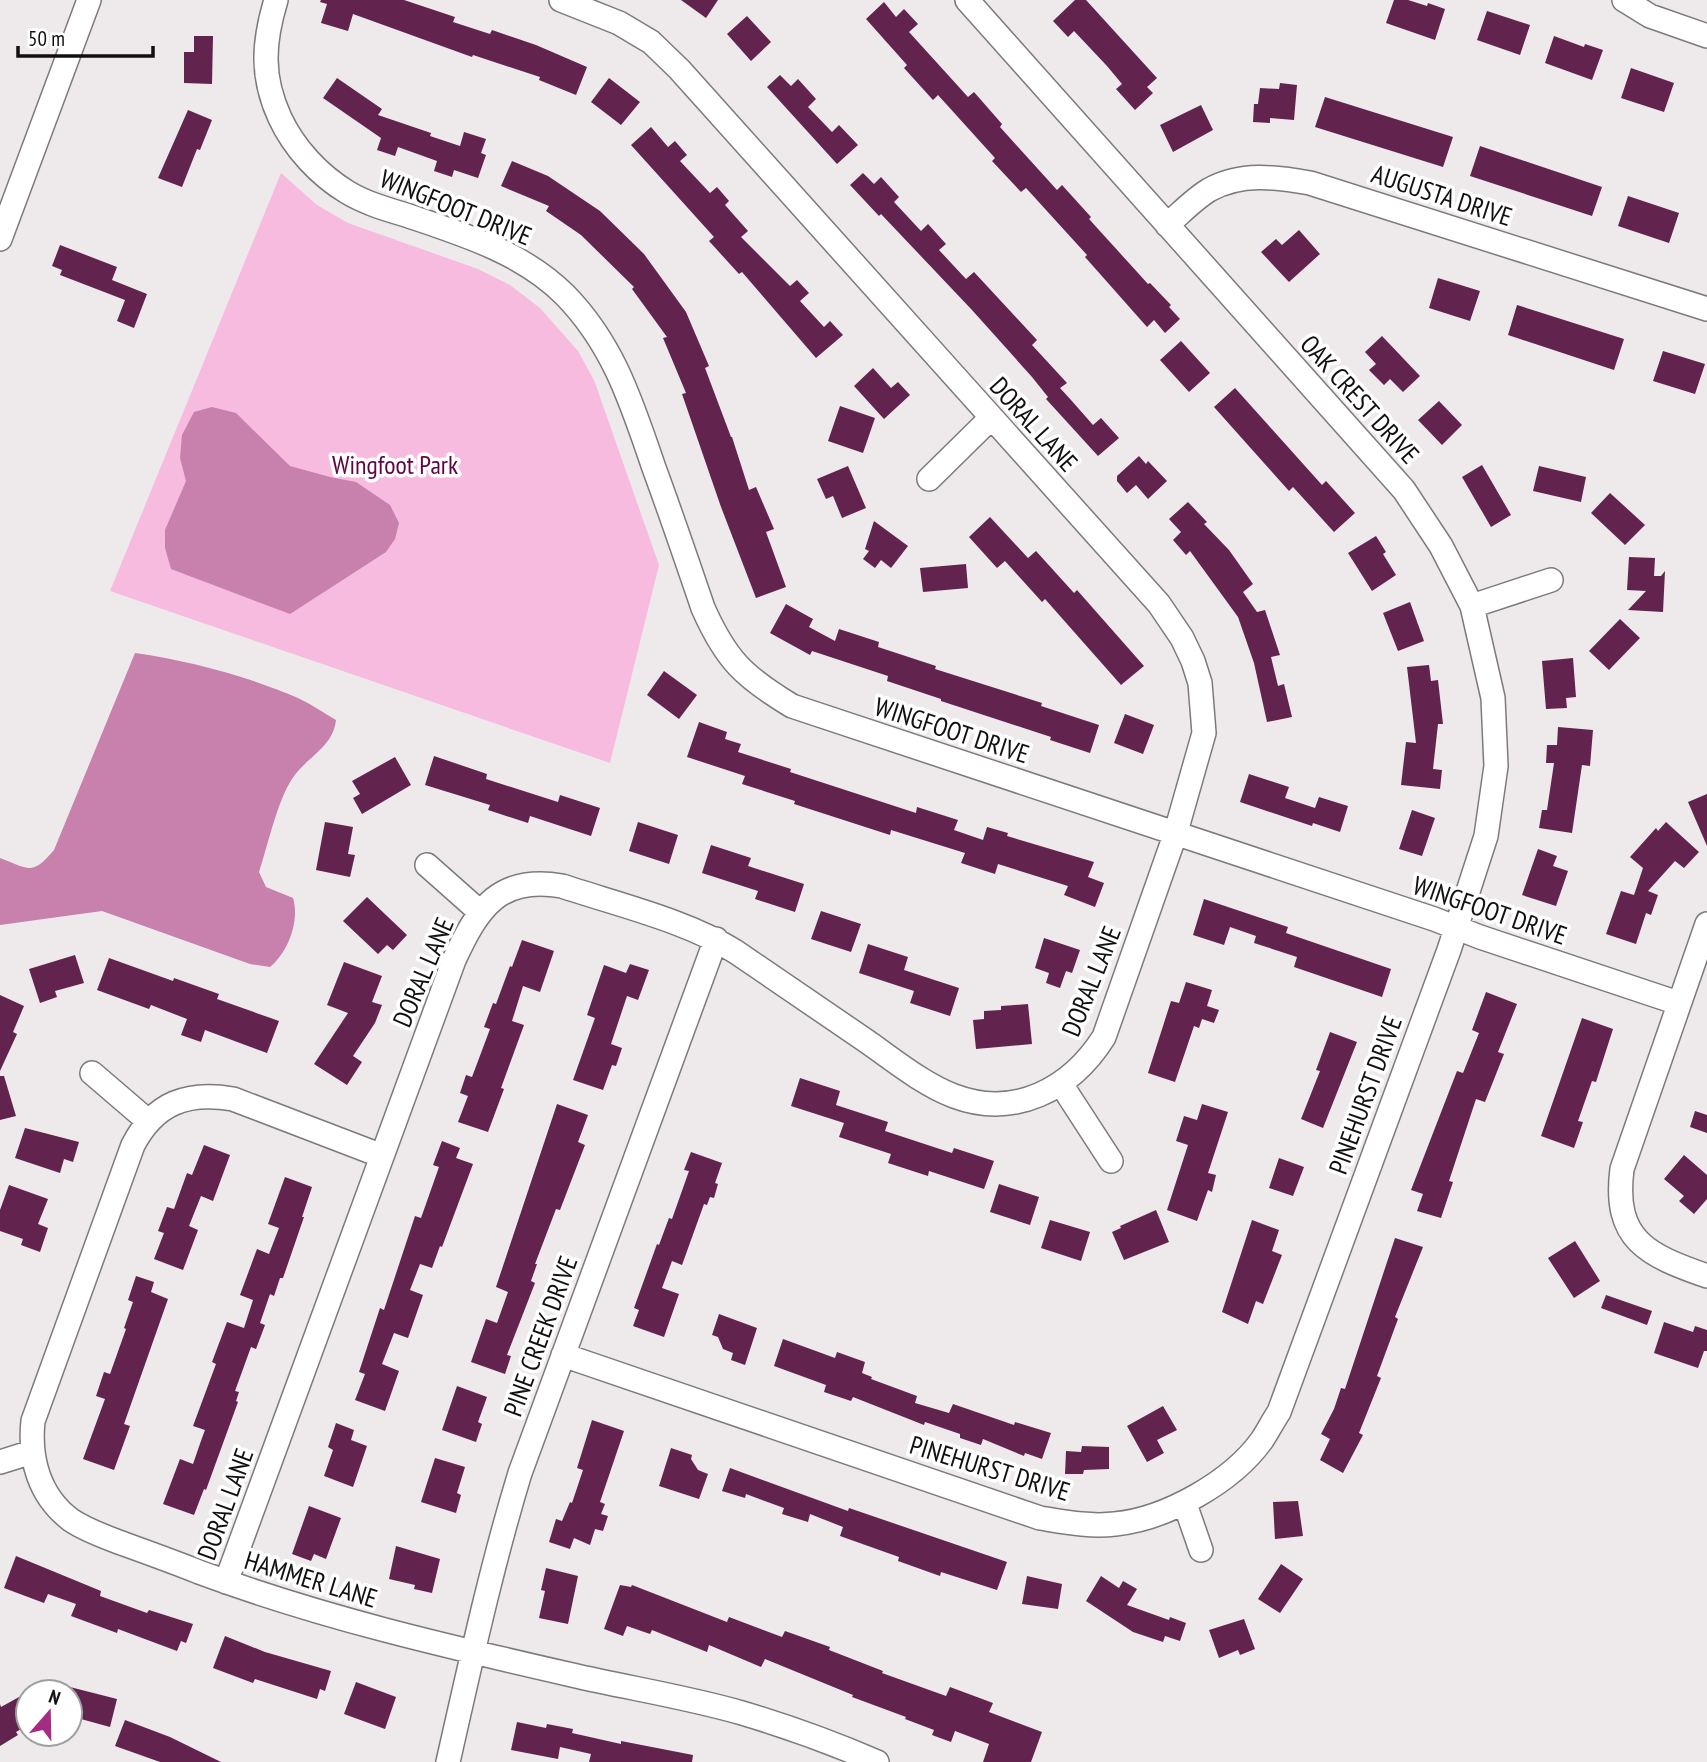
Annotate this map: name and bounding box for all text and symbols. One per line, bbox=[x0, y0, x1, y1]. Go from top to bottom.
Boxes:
scale bar bbox=[18, 14, 152, 58]
text: 50 m bbox=[28, 25, 65, 52]
street label: AUGUSTA DRIVE bbox=[1368, 157, 1516, 233]
street label: WINGFOOT DRIVE bbox=[375, 162, 537, 252]
street label: OAK CREST DRIVE bbox=[1294, 328, 1426, 470]
street label: DORAL LANE bbox=[983, 370, 1085, 478]
park label: Wingfoot Park bbox=[332, 448, 458, 481]
street label: WINGFOOT DRIVE bbox=[871, 690, 1033, 770]
street label: WINGFOOT DRIVE bbox=[1409, 868, 1571, 952]
street label: DORAL LANE bbox=[385, 912, 461, 1032]
street label: DORAL LANE bbox=[1054, 921, 1128, 1041]
street label: PINEHURST DRIVE bbox=[1321, 1012, 1409, 1178]
street label: PINE CREEK DRIVE bbox=[496, 1251, 584, 1421]
street label: PINEHURST DRIVE bbox=[906, 1428, 1074, 1508]
street label: DORAL LANE bbox=[190, 1444, 260, 1564]
street label: HAMMER LANE bbox=[241, 1543, 381, 1615]
north arrow bbox=[14, 1678, 84, 1748]
text: N bbox=[46, 1684, 64, 1710]

